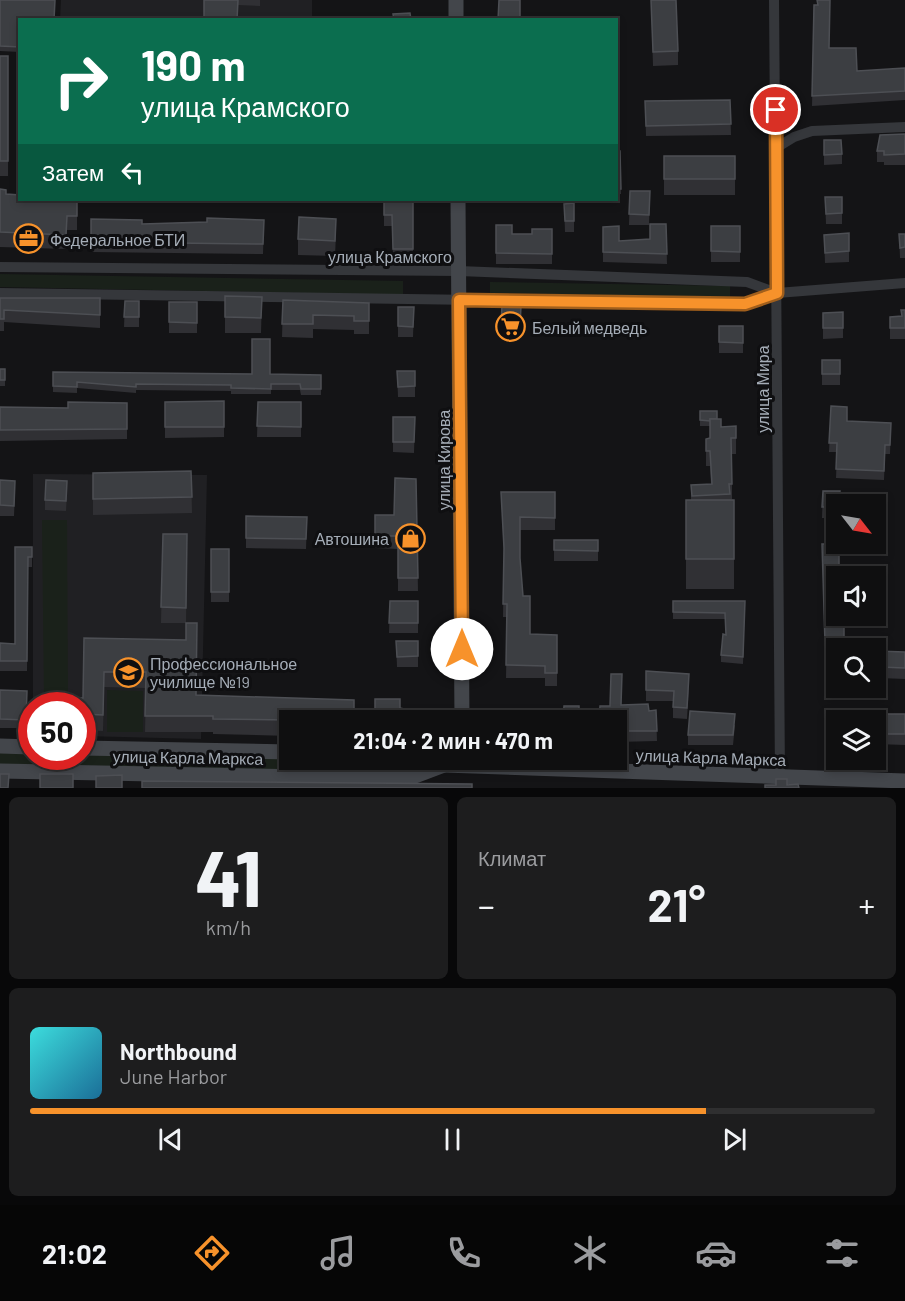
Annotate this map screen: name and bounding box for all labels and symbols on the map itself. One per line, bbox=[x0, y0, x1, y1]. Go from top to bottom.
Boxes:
pin bbox=[750, 84, 801, 135]
office icon: Федеральное БТИ bbox=[13, 223, 45, 255]
place label: Федеральное БТИ bbox=[50, 230, 185, 249]
street label: улица Крамского bbox=[328, 247, 452, 266]
supermarket icon: Белый медведь bbox=[495, 311, 527, 343]
place label: Белый медведь bbox=[532, 318, 647, 337]
street label: улица Мира bbox=[753, 345, 772, 433]
street label: улица Кирова bbox=[434, 410, 453, 510]
north arrow bbox=[826, 494, 886, 554]
shop icon: Автошина bbox=[394, 522, 426, 554]
place label: Автошина bbox=[315, 529, 389, 548]
position arrow bbox=[430, 617, 494, 681]
place label: Профессиональное училище №19 bbox=[150, 654, 297, 691]
school or university icon: Профессиональное училище №19 bbox=[113, 656, 145, 688]
speed limit sign: 50 bbox=[18, 692, 96, 770]
street label: улица Карла Маркса bbox=[635, 745, 787, 769]
street label: улица Карла Маркса bbox=[113, 746, 264, 768]

